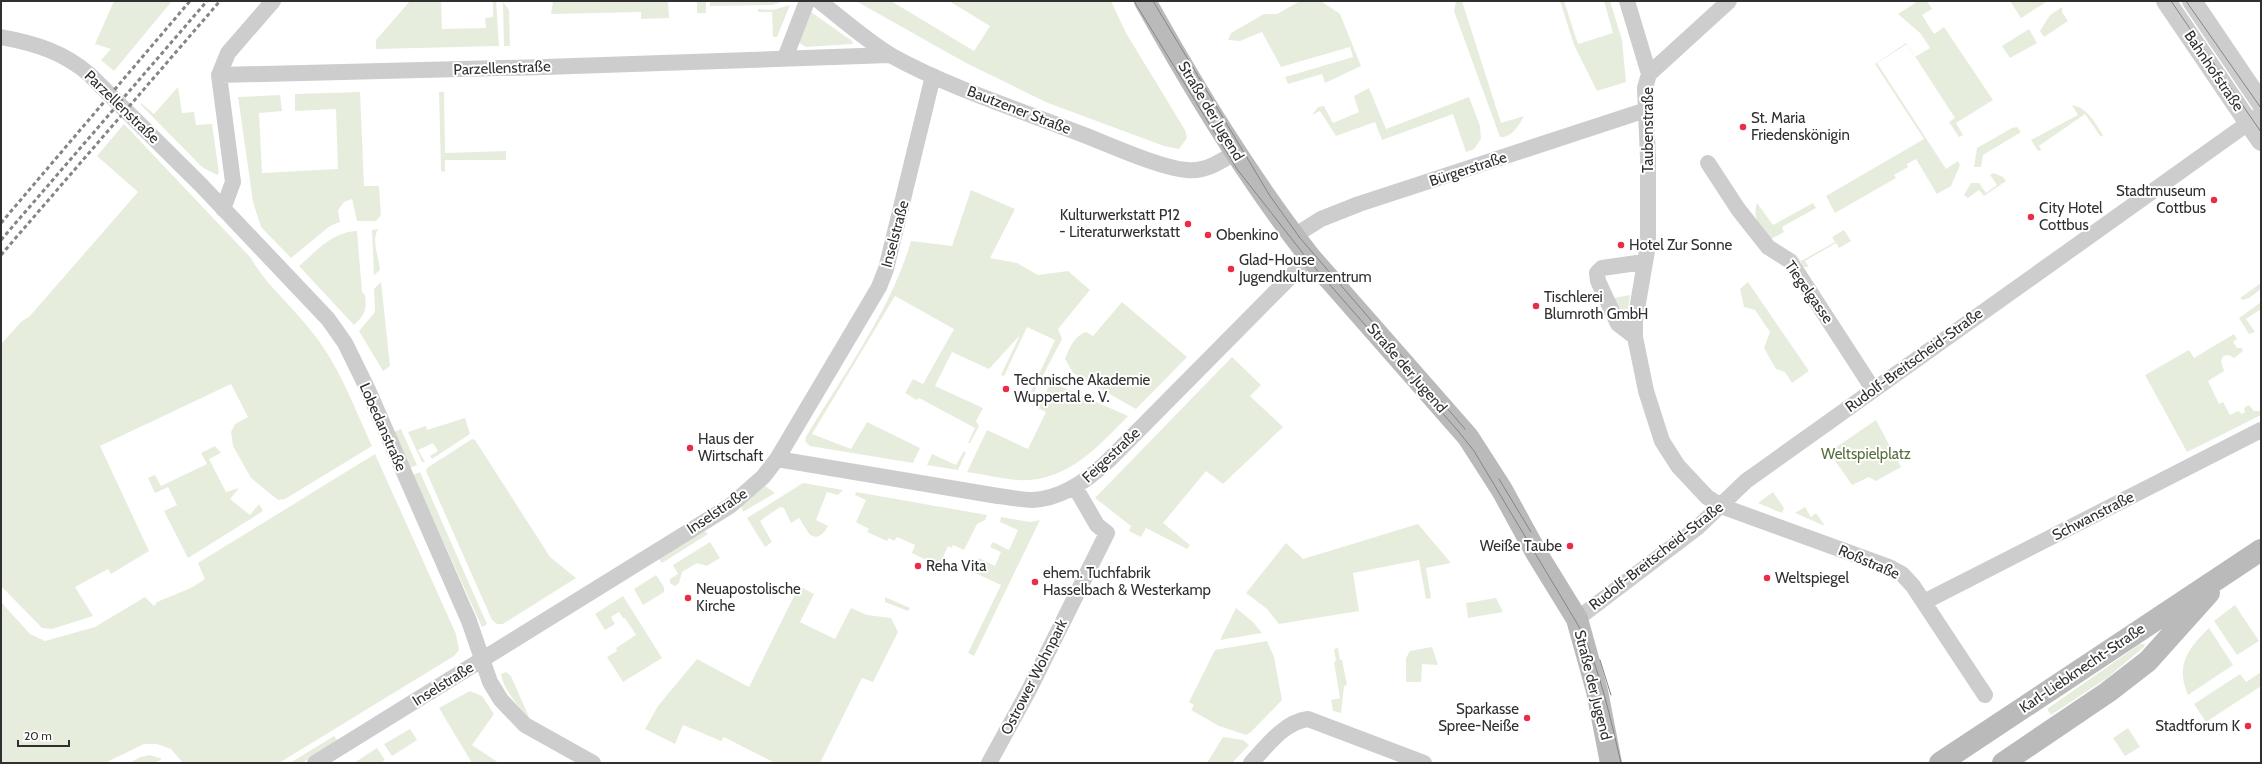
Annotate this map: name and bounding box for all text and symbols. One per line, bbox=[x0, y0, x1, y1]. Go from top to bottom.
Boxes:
street label: Bahnhofstraße bbox=[2180, 27, 2248, 115]
street label: Parzellenstraße bbox=[453, 57, 551, 79]
street label: Straße der Jugend bbox=[1174, 58, 1248, 164]
street label: Parzellenstraße bbox=[81, 67, 163, 147]
street label: Bautzener Straße bbox=[965, 82, 1074, 138]
street label: Taubenstraße bbox=[1639, 87, 1657, 173]
place label: St. Maria Friedenskönigin bbox=[1751, 109, 1850, 144]
marker: St. Maria Friedenskönigin bbox=[1738, 122, 1748, 132]
street label: Bürgerstraße bbox=[1427, 148, 1509, 190]
place label: Stadtmuseum Cottbus bbox=[2116, 182, 2206, 217]
marker: Stadtmuseum Cottbus bbox=[2209, 195, 2219, 205]
street label: Inselstraße bbox=[877, 198, 913, 270]
place label: City Hotel Cottbus bbox=[2039, 199, 2103, 234]
place label: Kulturwerkstatt P12 - Literaturwerkstatt bbox=[1059, 206, 1180, 241]
marker: City Hotel Cottbus bbox=[2026, 212, 2036, 222]
marker: Kulturwerkstatt P12 - Literaturwerkstatt bbox=[1183, 219, 1193, 229]
place label: Obenkino bbox=[1216, 226, 1278, 244]
marker: Obenkino bbox=[1203, 230, 1213, 240]
place label: Hotel Zur Sonne bbox=[1629, 236, 1733, 254]
marker: Hotel Zur Sonne bbox=[1616, 240, 1626, 250]
place label: Glad-House Jugendkulturzentrum bbox=[1238, 251, 1372, 286]
street label: Tiegelgasse bbox=[1781, 257, 1837, 327]
marker: Glad-House Jugendkulturzentrum bbox=[1226, 264, 1236, 274]
place label: Tischlerei Blumroth GmbH bbox=[1544, 288, 1648, 323]
marker: Tischlerei Blumroth GmbH bbox=[1531, 301, 1541, 311]
street label: Rudolf-Breitscheid-Straße bbox=[1842, 304, 1986, 416]
street label: Straße der Jugend bbox=[1363, 320, 1451, 416]
place label: Technische Akademie Wuppertal e. V. bbox=[1014, 371, 1151, 406]
street label: Lobedanstraße bbox=[355, 380, 411, 474]
marker: Technische Akademie Wuppertal e. V. bbox=[1001, 384, 1011, 394]
street label: Feigestraße bbox=[1078, 423, 1144, 486]
place label: Haus der Wirtschaft bbox=[698, 430, 763, 465]
marker: Haus der Wirtschaft bbox=[685, 443, 695, 453]
park label: Weltspielplatz bbox=[1821, 445, 1911, 463]
street label: Inselstraße bbox=[683, 484, 751, 538]
street label: Schwanstraße bbox=[2049, 488, 2137, 544]
street label: Rudolf-Breitscheid-Straße bbox=[1585, 498, 1727, 614]
place label: Weiße Taube bbox=[1480, 537, 1562, 555]
marker: Weiße Taube bbox=[1565, 541, 1575, 551]
street label: Roßstraße bbox=[1836, 541, 1903, 583]
place label: Reha Vita bbox=[926, 557, 987, 575]
marker: Reha Vita bbox=[913, 561, 923, 571]
place label: ehem. Tuchfabrik Hasselbach & Westerkamp bbox=[1043, 564, 1211, 599]
place label: Weltspiegel bbox=[1775, 569, 1849, 587]
marker: Weltspiegel bbox=[1762, 573, 1772, 583]
marker: ehem. Tuchfabrik Hasselbach & Westerkamp bbox=[1030, 577, 1040, 587]
place label: Neuapostolische Kirche bbox=[696, 580, 801, 615]
marker: Neuapostolische Kirche bbox=[683, 593, 693, 603]
street label: Ostrower Wohnpark bbox=[997, 616, 1071, 738]
street label: Karl-Liebknecht-Straße bbox=[2016, 619, 2148, 717]
street label: Straße der Jugend bbox=[1571, 628, 1615, 742]
street label: Inselstraße bbox=[409, 658, 477, 710]
place label: Sparkasse Spree-Neiße bbox=[1438, 700, 1519, 735]
marker: Sparkasse Spree-Neiße bbox=[1522, 713, 1532, 723]
place label: Stadtforum K bbox=[2155, 717, 2241, 735]
marker: Stadtforum K bbox=[2243, 721, 2253, 731]
scale bar bbox=[18, 722, 69, 748]
text: 20 m bbox=[24, 728, 52, 743]

